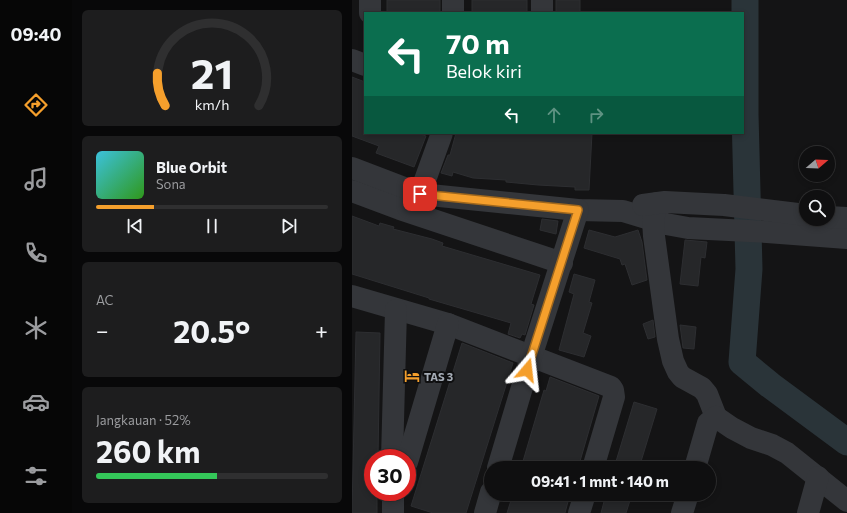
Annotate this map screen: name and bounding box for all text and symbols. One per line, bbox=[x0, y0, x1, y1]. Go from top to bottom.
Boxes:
text: 09:40 bbox=[11, 23, 61, 45]
text: 70 m bbox=[446, 26, 510, 60]
icon: left bbox=[380, 28, 432, 80]
text: 21 bbox=[191, 47, 233, 98]
text: Belok kiri bbox=[446, 60, 522, 82]
icon: directions bbox=[22, 91, 50, 119]
text: km/h bbox=[195, 94, 229, 112]
icon: left bbox=[501, 104, 523, 126]
icon: ahead bbox=[543, 104, 565, 126]
icon: right bbox=[585, 104, 607, 126]
north arrow bbox=[799, 146, 835, 182]
map controls bbox=[799, 146, 835, 226]
text: Blue Orbit bbox=[156, 158, 227, 176]
icon: music bbox=[22, 165, 50, 193]
text: Sona bbox=[156, 176, 186, 192]
pin bbox=[403, 177, 437, 211]
icon: arrive bbox=[409, 183, 431, 205]
button: search bbox=[799, 190, 835, 226]
icon: previous bbox=[124, 215, 146, 237]
icon: pause bbox=[201, 215, 223, 237]
icon: next bbox=[278, 215, 300, 237]
icon: phone bbox=[22, 239, 50, 267]
text: AC bbox=[96, 292, 114, 308]
text: 20.5° bbox=[173, 312, 250, 349]
icon: climate bbox=[22, 314, 50, 342]
text: − bbox=[96, 317, 109, 344]
text: + bbox=[315, 317, 328, 344]
position arrow bbox=[506, 349, 548, 391]
hotel icon: TAS 3 bbox=[403, 367, 421, 385]
place label: TAS 3 bbox=[424, 370, 453, 383]
icon: car bbox=[22, 388, 50, 416]
text: Jangkauan · 52% bbox=[96, 412, 191, 428]
text: 260 km bbox=[96, 432, 200, 469]
speed limit sign: 30 bbox=[364, 449, 416, 501]
icon: filters bbox=[22, 462, 50, 490]
text: 09:41 · 1 mnt · 140 m bbox=[531, 472, 669, 490]

